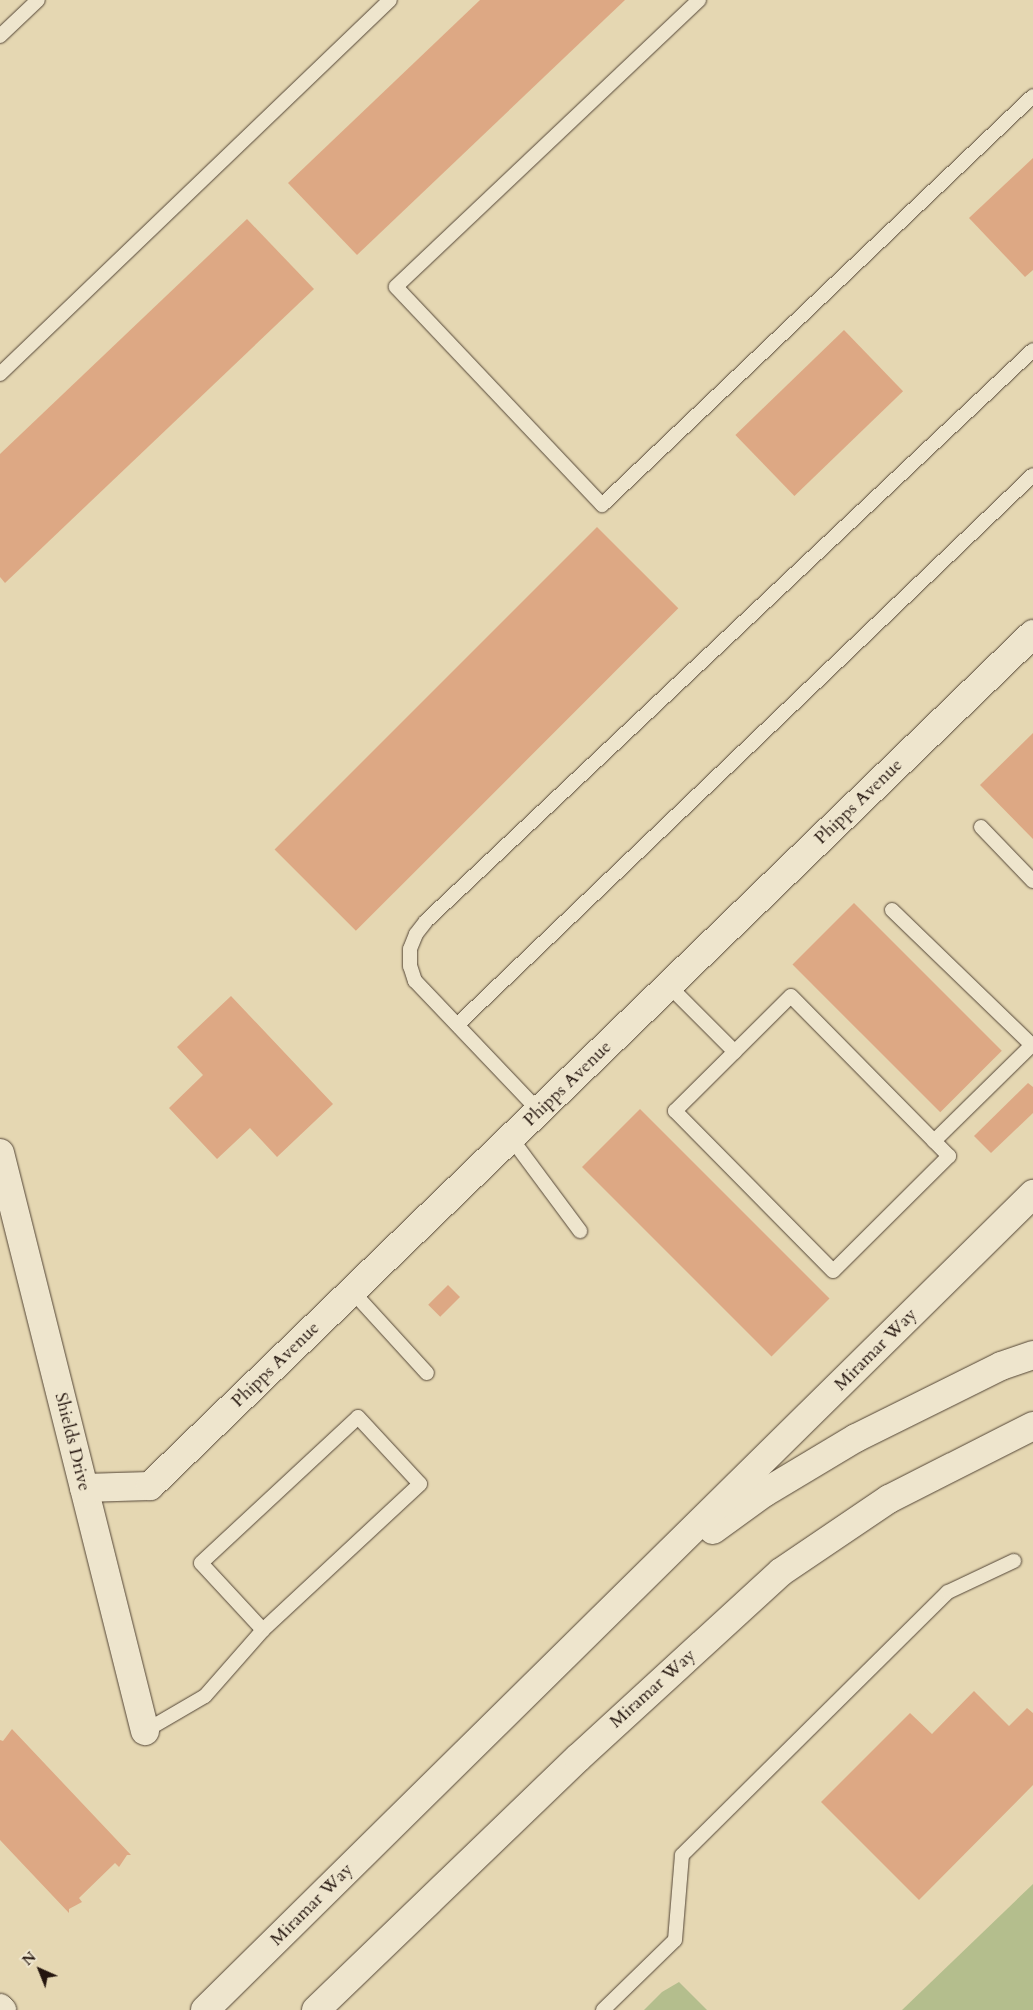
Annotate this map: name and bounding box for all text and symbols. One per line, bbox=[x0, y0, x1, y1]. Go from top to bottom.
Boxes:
street label: Phipps Avenue bbox=[811, 755, 907, 849]
street label: Phipps Avenue bbox=[520, 1037, 616, 1131]
street label: Miramar Way bbox=[830, 1304, 922, 1396]
street label: Phipps Avenue bbox=[228, 1318, 324, 1412]
street label: Shields Drive bbox=[49, 1391, 95, 1493]
street label: Miramar Way bbox=[606, 1645, 700, 1733]
street label: Miramar Way bbox=[266, 1859, 358, 1951]
north arrow bbox=[15, 1945, 65, 1995]
text: N bbox=[18, 1948, 40, 1970]

